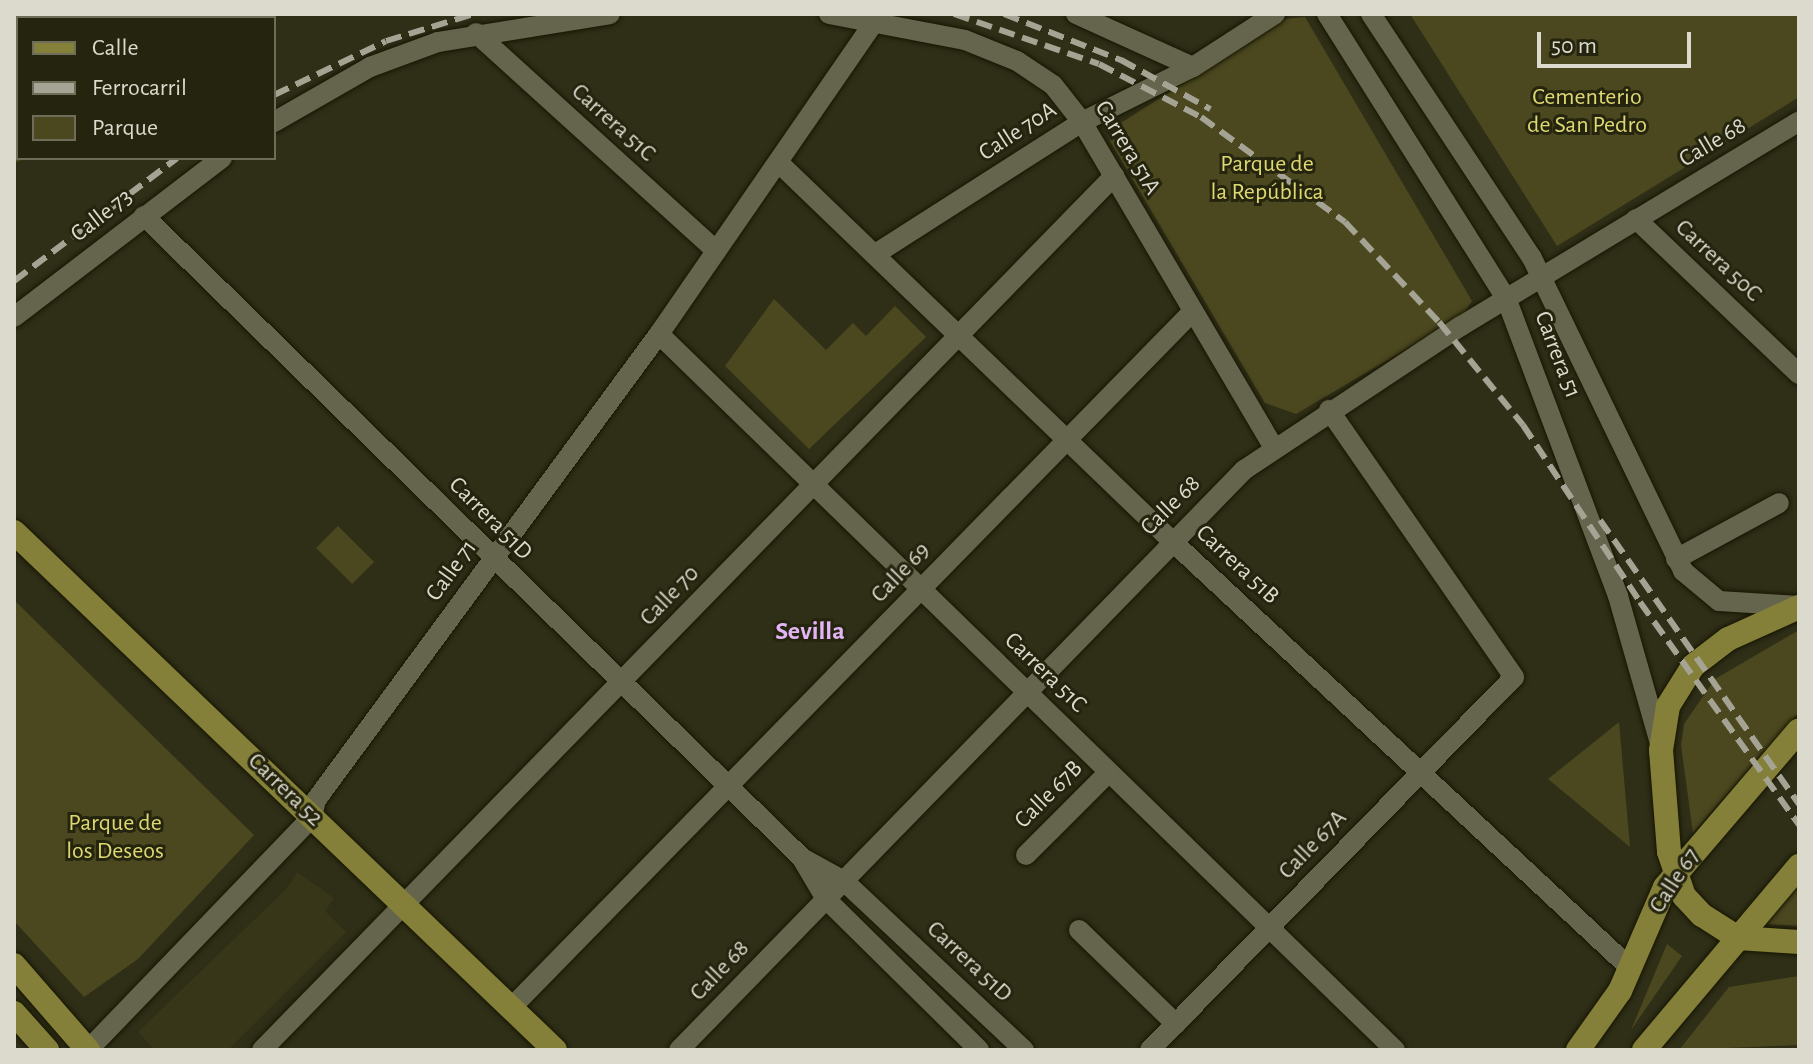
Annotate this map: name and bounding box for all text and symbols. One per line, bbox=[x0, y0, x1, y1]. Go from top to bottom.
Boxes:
legend bbox=[16, 16, 276, 160]
scale bar bbox=[1541, 16, 1695, 66]
text: 50 m bbox=[1551, 34, 1597, 58]
text: Calle bbox=[92, 36, 139, 60]
text: Ferrocarril bbox=[92, 76, 187, 100]
street label: Carrera 51C bbox=[565, 78, 661, 168]
park label: Cementerio de San Pedro bbox=[1527, 84, 1647, 140]
street label: Calle 70A bbox=[974, 96, 1062, 168]
street label: Carrera 51A bbox=[1088, 96, 1166, 200]
street label: Calle 68 bbox=[1674, 112, 1752, 174]
text: Parque bbox=[92, 116, 158, 140]
park label: Parque de la República bbox=[1210, 151, 1324, 207]
street label: Calle 73 bbox=[65, 183, 139, 249]
street label: Carrera 50C bbox=[1669, 214, 1767, 308]
street label: Carrera 51 bbox=[1527, 307, 1587, 403]
street label: Calle 68 bbox=[1135, 470, 1207, 542]
street label: Carrera 51D bbox=[442, 471, 538, 567]
street label: Carrera 51B bbox=[1189, 519, 1285, 611]
street label: Calle 71 bbox=[420, 535, 484, 607]
street label: Calle 69 bbox=[865, 537, 937, 609]
street label: Calle 70 bbox=[634, 560, 706, 632]
district label: Sevilla bbox=[775, 616, 845, 648]
street label: Carrera 51C bbox=[998, 627, 1092, 719]
street label: Carrera 52 bbox=[241, 747, 329, 833]
street label: Calle 67B bbox=[1009, 755, 1089, 835]
street label: Calle 67A bbox=[1273, 804, 1353, 886]
park label: Parque de los Deseos bbox=[66, 810, 164, 866]
street label: Calle 67 bbox=[1643, 843, 1707, 919]
street label: Carrera 51D bbox=[920, 915, 1018, 1009]
street label: Calle 68 bbox=[684, 935, 756, 1007]

